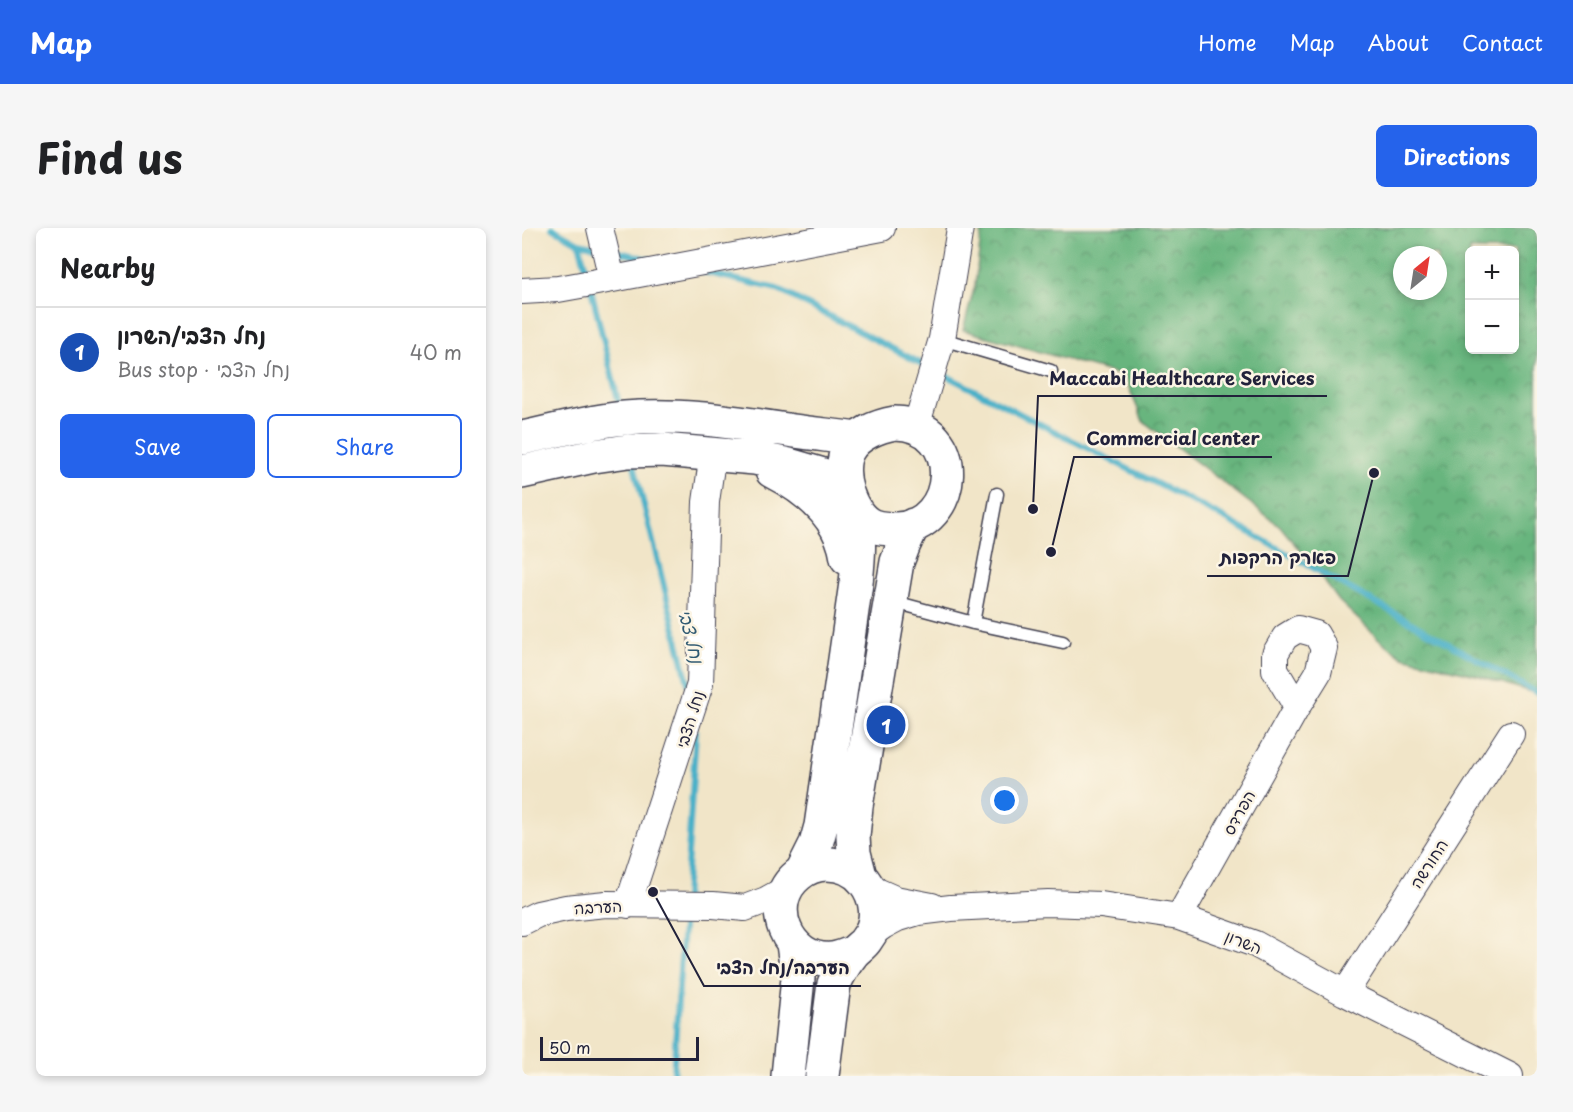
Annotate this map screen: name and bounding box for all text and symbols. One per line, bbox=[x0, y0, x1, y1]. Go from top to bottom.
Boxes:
text: Map bbox=[30, 21, 92, 64]
text: Home bbox=[1198, 26, 1257, 58]
text: Map bbox=[1290, 26, 1335, 58]
text: About bbox=[1368, 26, 1429, 58]
text: Contact bbox=[1462, 26, 1543, 58]
text: Find us bbox=[36, 125, 183, 188]
button: Directions bbox=[1376, 125, 1537, 187]
north arrow bbox=[1393, 246, 1447, 300]
map controls bbox=[1465, 246, 1519, 354]
button: + bbox=[1465, 246, 1519, 300]
text: Nearby bbox=[60, 248, 155, 287]
button: − bbox=[1465, 300, 1519, 354]
text: נחל הצבי/השרון bbox=[117, 318, 266, 351]
text: 1 bbox=[75, 337, 84, 367]
text: 40 m bbox=[410, 337, 462, 367]
text: Bus stop · נחל הצבי bbox=[117, 354, 290, 384]
callout: Maccabi Healthcare Services bbox=[1038, 360, 1327, 396]
text: Maccabi Healthcare Services bbox=[1049, 364, 1315, 391]
button: Save bbox=[60, 414, 255, 478]
button: Share bbox=[267, 414, 462, 478]
callout: Commercial center bbox=[1074, 421, 1272, 457]
text: Commercial center bbox=[1086, 424, 1260, 451]
callout: פארק הרקפות bbox=[1207, 540, 1348, 576]
text: פארק הרקפות bbox=[1218, 543, 1336, 570]
water label: נחל צבי bbox=[672, 606, 712, 668]
street label: נחל הצבי bbox=[669, 687, 709, 751]
pin: 1 bbox=[866, 702, 906, 748]
street label: הפרדס bbox=[1216, 785, 1260, 839]
your location bbox=[990, 786, 1019, 815]
street label: החורשה bbox=[1403, 834, 1453, 892]
street label: הערבה bbox=[573, 893, 623, 919]
street label: השרון bbox=[1222, 923, 1266, 959]
callout: הערבה/נחל הצבי bbox=[704, 950, 861, 986]
text: הערבה/נחל הצבי bbox=[716, 953, 850, 980]
scale bar bbox=[540, 1034, 699, 1062]
text: 50 m bbox=[549, 1035, 590, 1059]

